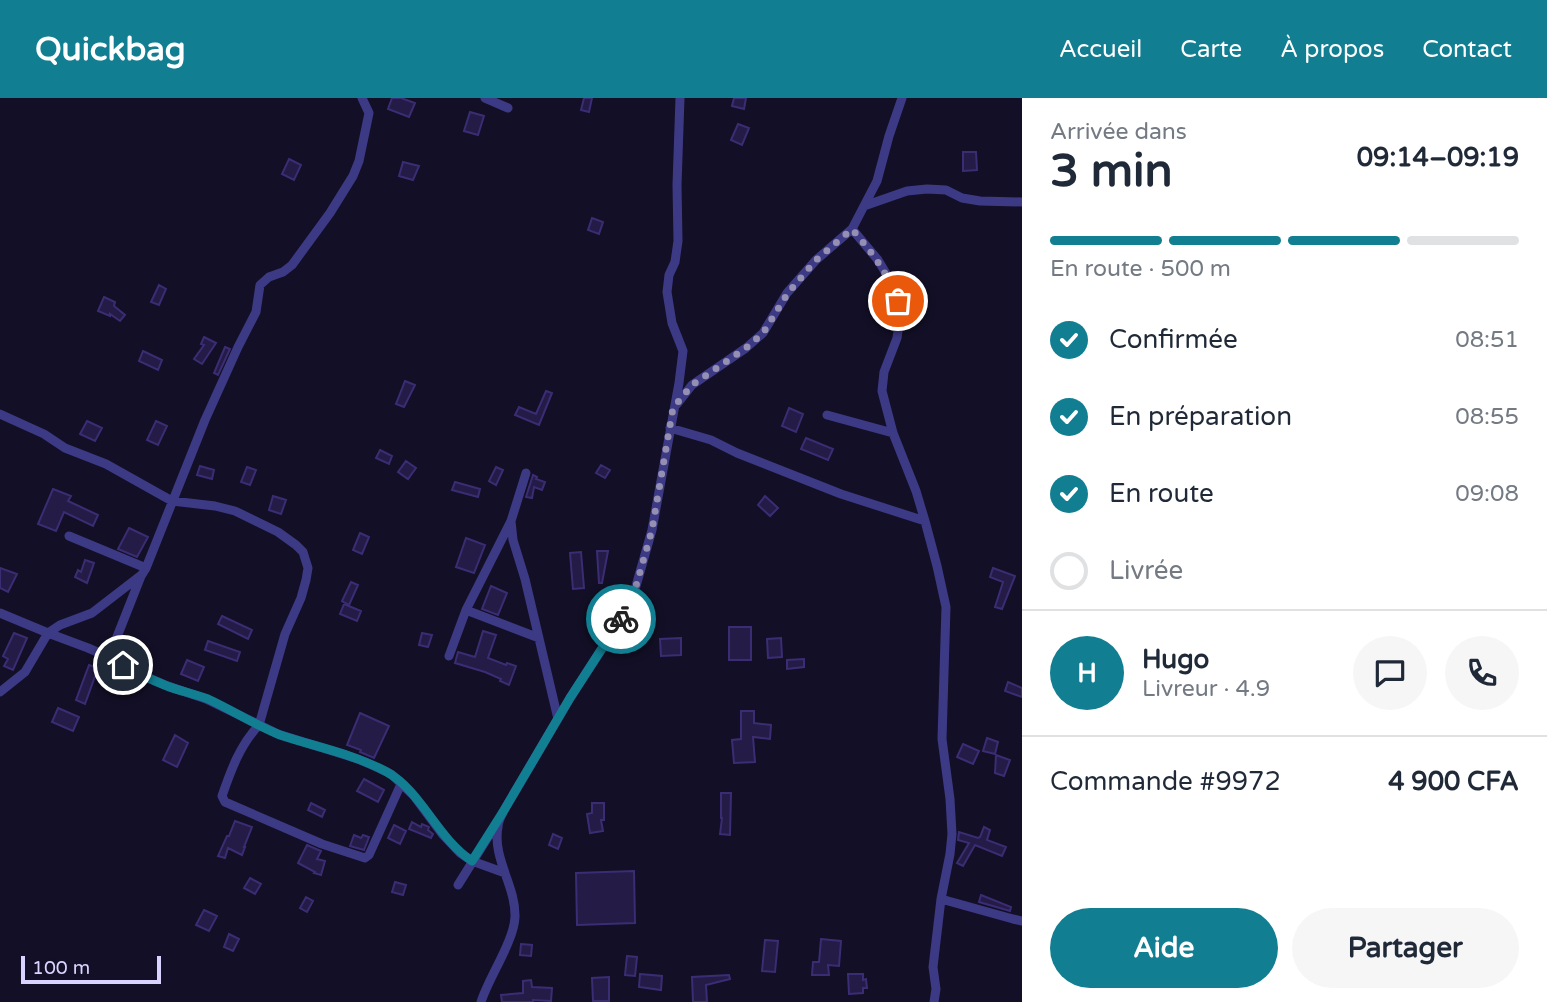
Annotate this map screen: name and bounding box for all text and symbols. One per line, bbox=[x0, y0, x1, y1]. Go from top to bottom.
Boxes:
text: Quickbag bbox=[35, 30, 186, 69]
text: Accueil bbox=[1059, 35, 1142, 64]
text: Carte bbox=[1180, 35, 1242, 64]
text: À propos bbox=[1280, 35, 1384, 64]
text: Contact bbox=[1422, 35, 1512, 64]
text: Arrivée dans bbox=[1050, 118, 1187, 146]
text: 09:14–09:19 bbox=[1357, 142, 1519, 173]
text: 3 min bbox=[1050, 144, 1173, 199]
text: En route · 500 m bbox=[1050, 255, 1231, 283]
pin bbox=[868, 271, 928, 331]
icon: bag bbox=[879, 282, 917, 320]
icon: check bbox=[1050, 321, 1088, 359]
text: Confirmée bbox=[1109, 324, 1238, 355]
text: 08:51 bbox=[1455, 326, 1519, 354]
icon: check bbox=[1050, 398, 1088, 436]
text: En préparation bbox=[1109, 401, 1292, 432]
text: 08:55 bbox=[1455, 403, 1519, 431]
icon: check bbox=[1050, 475, 1088, 513]
text: En route bbox=[1109, 478, 1214, 509]
text: 09:08 bbox=[1455, 480, 1519, 508]
text: Livrée bbox=[1109, 555, 1183, 586]
courier bbox=[586, 584, 656, 654]
icon: bike bbox=[602, 600, 640, 638]
pin bbox=[93, 635, 153, 695]
button: chat bbox=[1353, 636, 1427, 710]
button: phone bbox=[1445, 636, 1519, 710]
text: Hugo bbox=[1142, 644, 1209, 675]
icon: home bbox=[104, 646, 142, 684]
text: H bbox=[1077, 658, 1097, 689]
text: Livreur · 4.9 bbox=[1142, 675, 1270, 703]
text: Commande #9972 bbox=[1050, 766, 1281, 797]
text: 4 900 CFA bbox=[1388, 766, 1519, 797]
button: Aide bbox=[1050, 908, 1278, 988]
button: Partager bbox=[1292, 908, 1519, 988]
scale bar bbox=[21, 953, 161, 985]
text: 100 m bbox=[32, 957, 90, 979]

